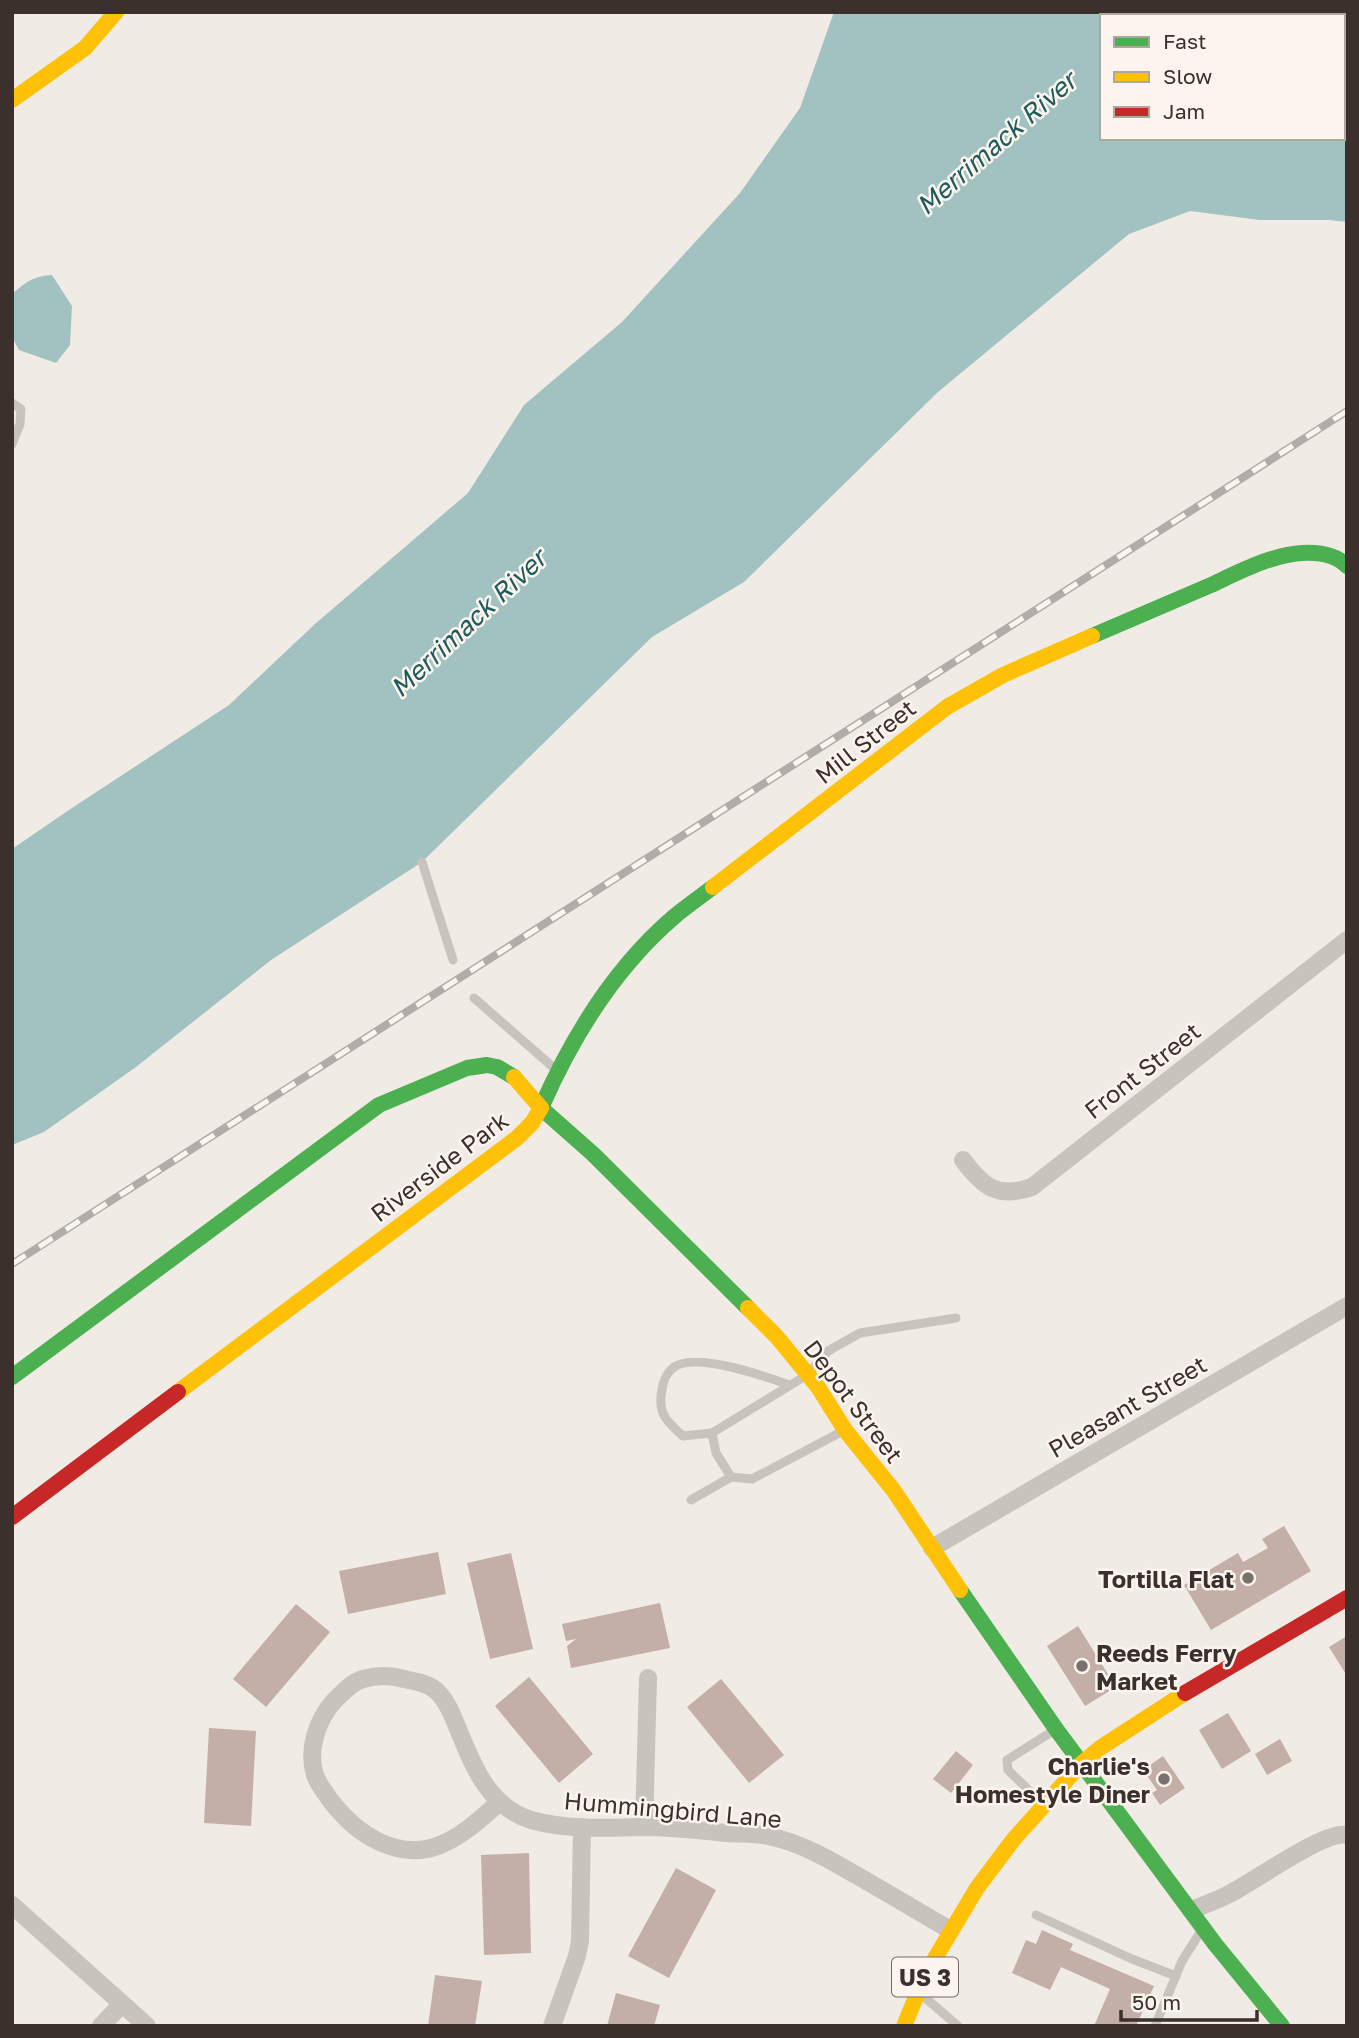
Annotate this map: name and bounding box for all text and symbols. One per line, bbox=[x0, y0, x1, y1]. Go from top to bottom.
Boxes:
legend bbox=[1100, 14, 1345, 140]
text: Fast bbox=[1163, 28, 1206, 54]
water label: Merrimack River bbox=[910, 63, 1085, 221]
text: Slow bbox=[1163, 63, 1212, 89]
text: Jam bbox=[1163, 98, 1205, 124]
water label: Merrimack River bbox=[384, 540, 555, 703]
street label: Mill Street bbox=[809, 693, 921, 789]
street label: Front Street bbox=[1078, 1016, 1206, 1124]
street label: Riverside Park bbox=[364, 1105, 514, 1227]
street label: Depot Street bbox=[798, 1334, 910, 1468]
street label: Pleasant Street bbox=[1043, 1349, 1211, 1463]
place label: Tortilla Flat bbox=[1098, 1564, 1234, 1593]
marker: Tortilla Flat bbox=[1240, 1570, 1256, 1586]
place label: Reeds Ferry Market bbox=[1096, 1638, 1237, 1695]
marker: Reeds Ferry Market bbox=[1074, 1658, 1090, 1674]
place label: Charlie's Homestyle Diner bbox=[955, 1751, 1150, 1808]
marker: Charlie's Homestyle Diner bbox=[1156, 1771, 1172, 1787]
street label: Hummingbird Lane bbox=[563, 1785, 783, 1833]
road number: US 3 bbox=[892, 1958, 958, 1996]
scale bar bbox=[1121, 1979, 1258, 2023]
text: 50 m bbox=[1132, 1989, 1181, 2015]

